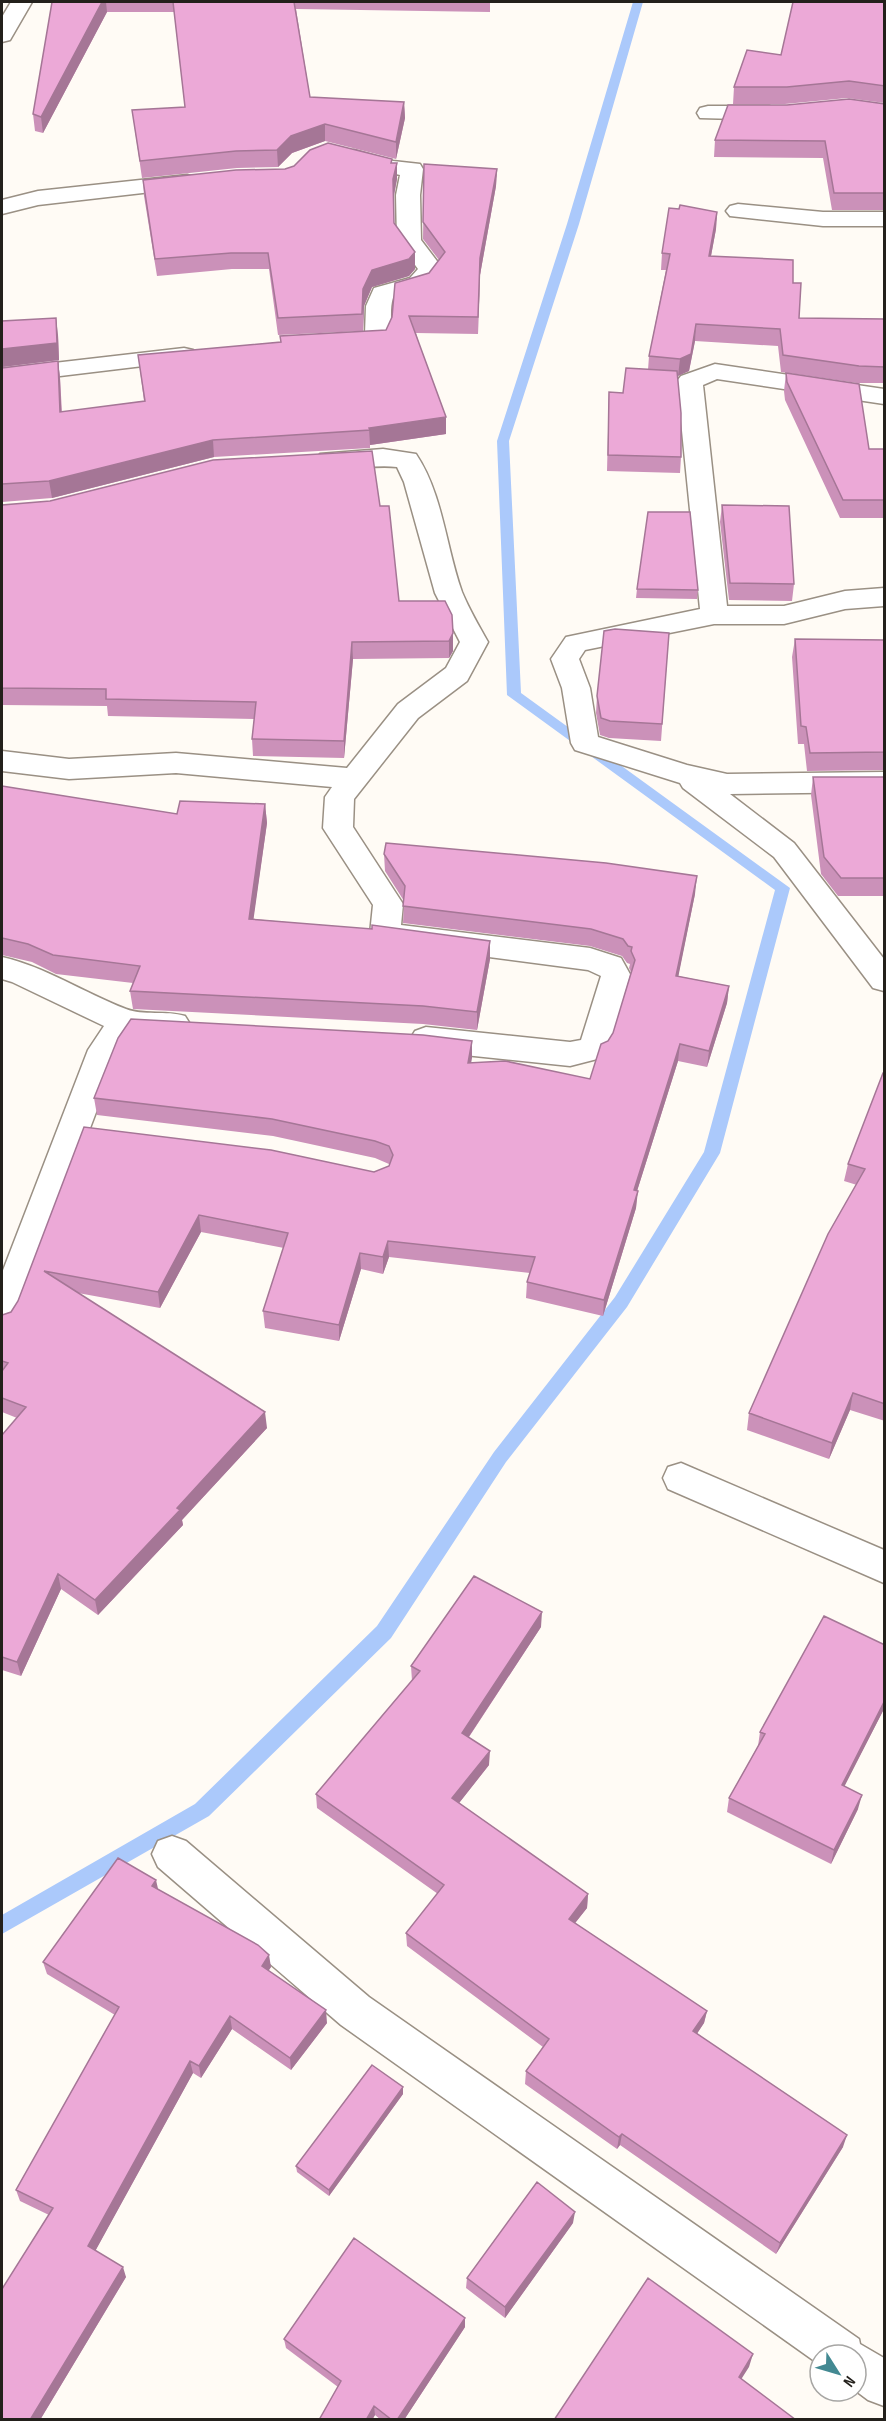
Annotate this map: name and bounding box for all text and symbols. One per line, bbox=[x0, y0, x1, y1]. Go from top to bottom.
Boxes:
north arrow bbox=[808, 2343, 868, 2403]
text: N bbox=[839, 2372, 859, 2390]

